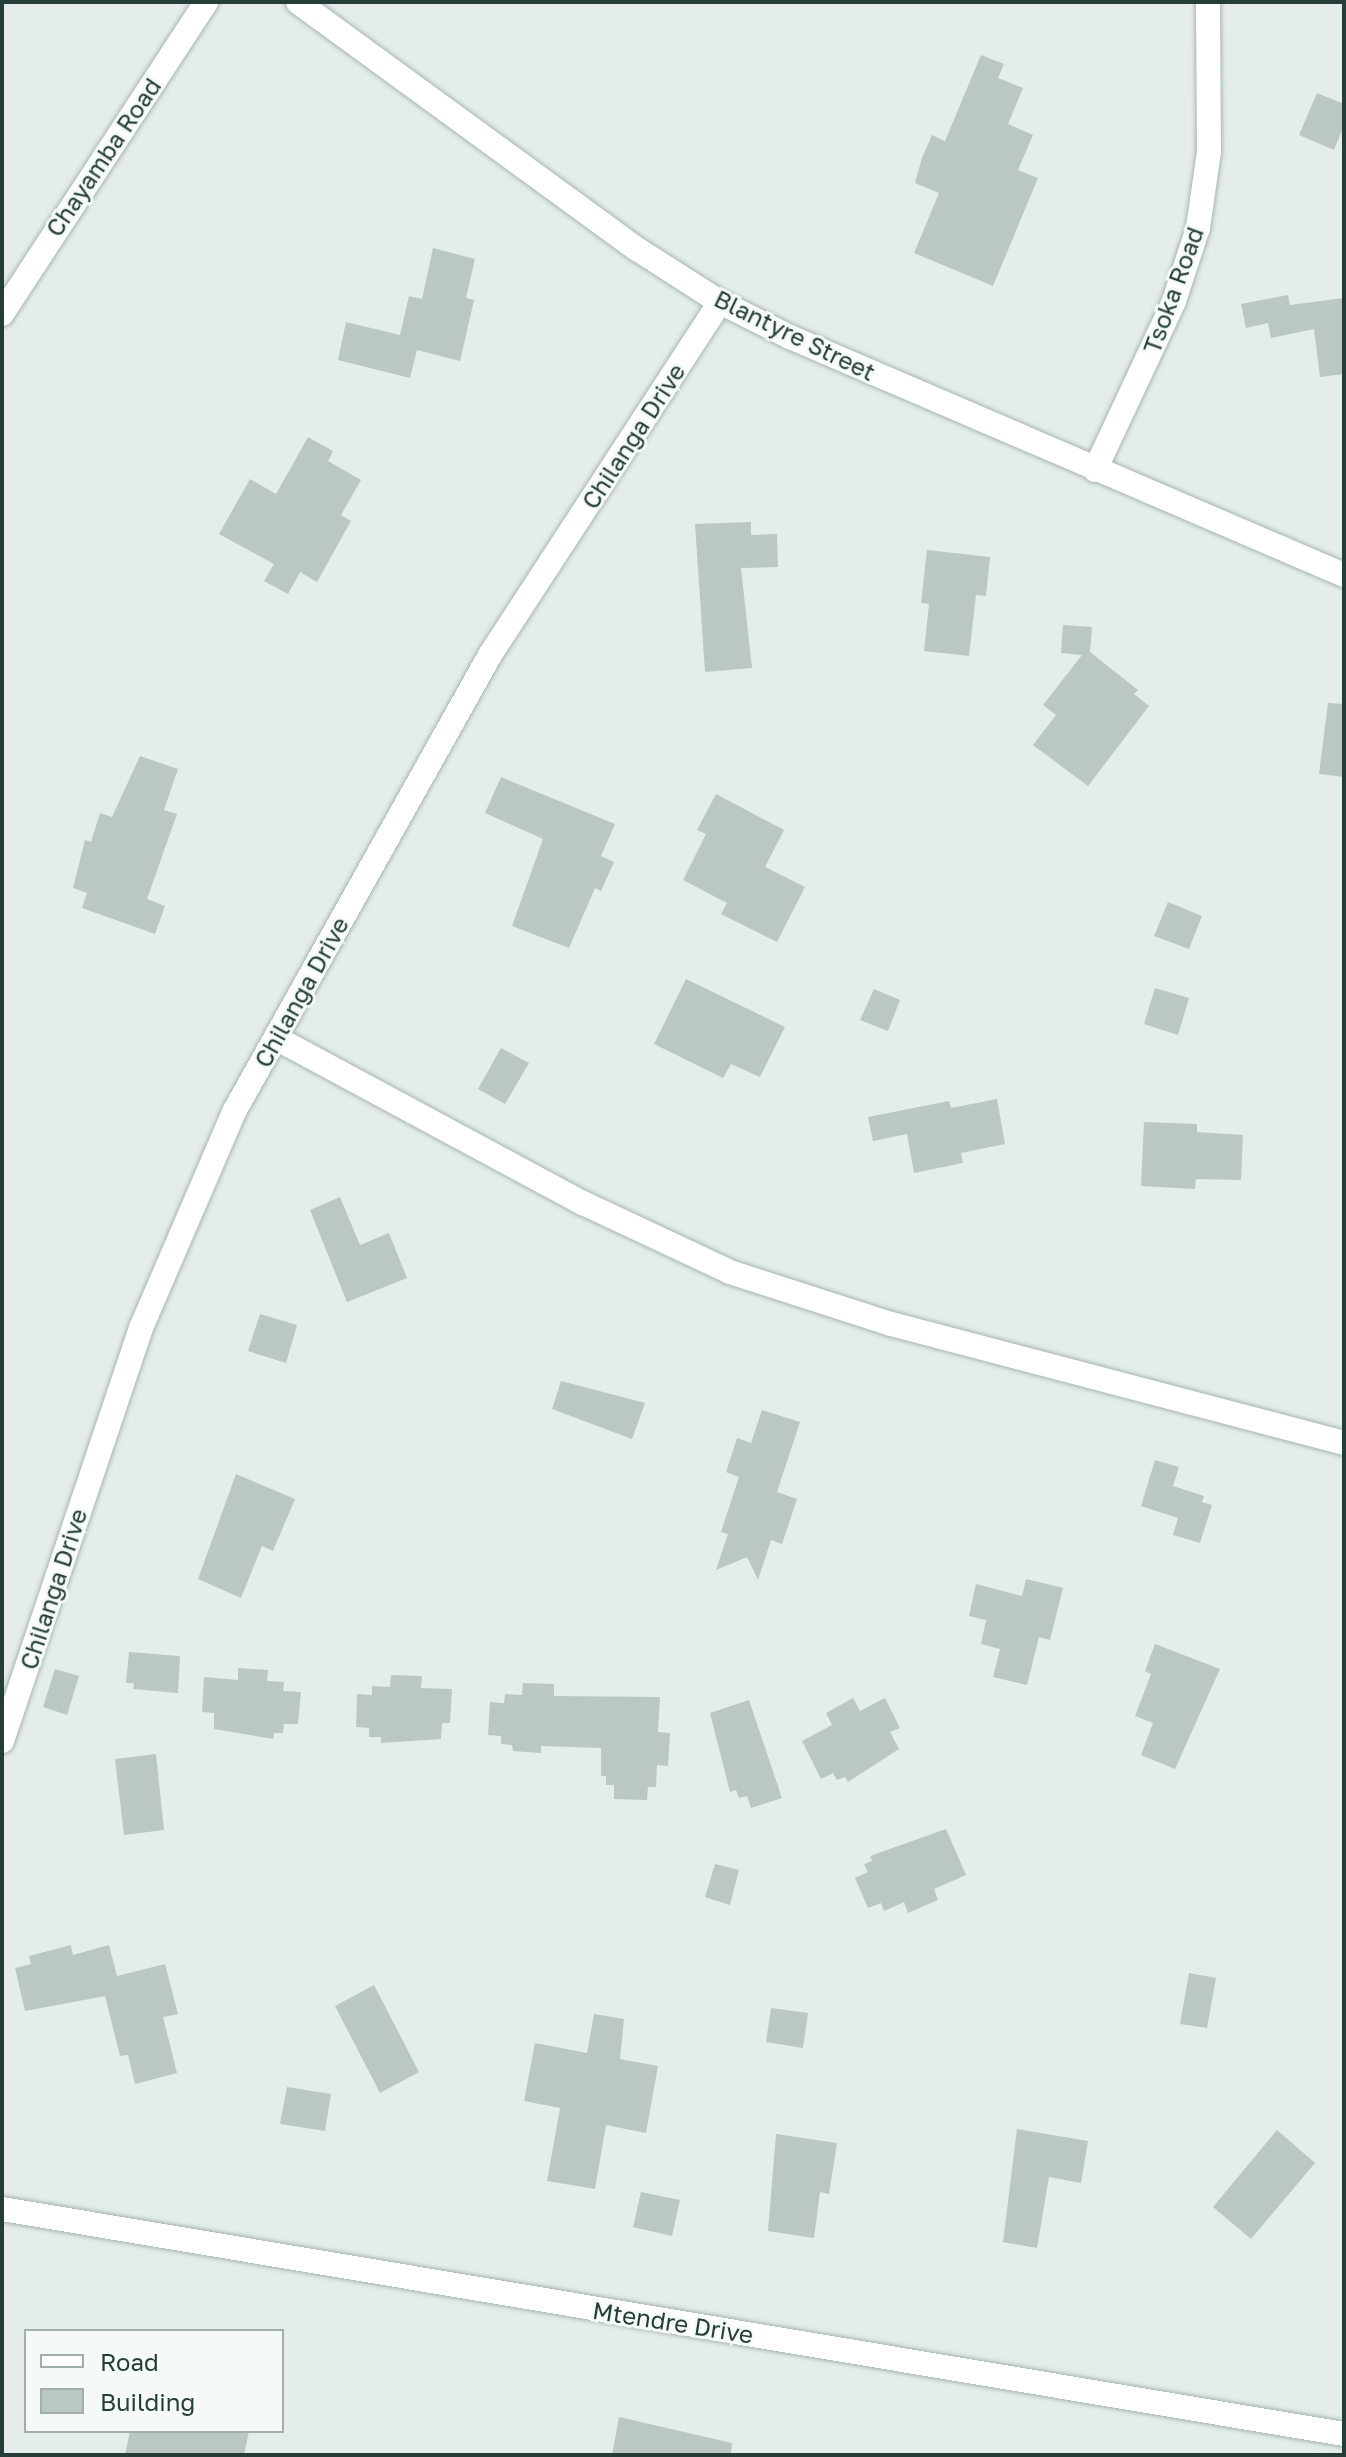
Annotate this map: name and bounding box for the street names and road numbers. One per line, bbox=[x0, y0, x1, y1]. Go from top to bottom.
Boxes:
street label: Chayamba Road bbox=[39, 72, 167, 242]
street label: Tsoka Road bbox=[1137, 223, 1209, 357]
street label: Blantyre Street bbox=[710, 284, 880, 386]
street label: Chilanga Drive bbox=[575, 358, 691, 514]
street label: Chilanga Drive bbox=[248, 912, 354, 1072]
street label: Chilanga Drive bbox=[13, 1505, 93, 1673]
street label: Mtendre Drive bbox=[591, 2295, 755, 2349]

